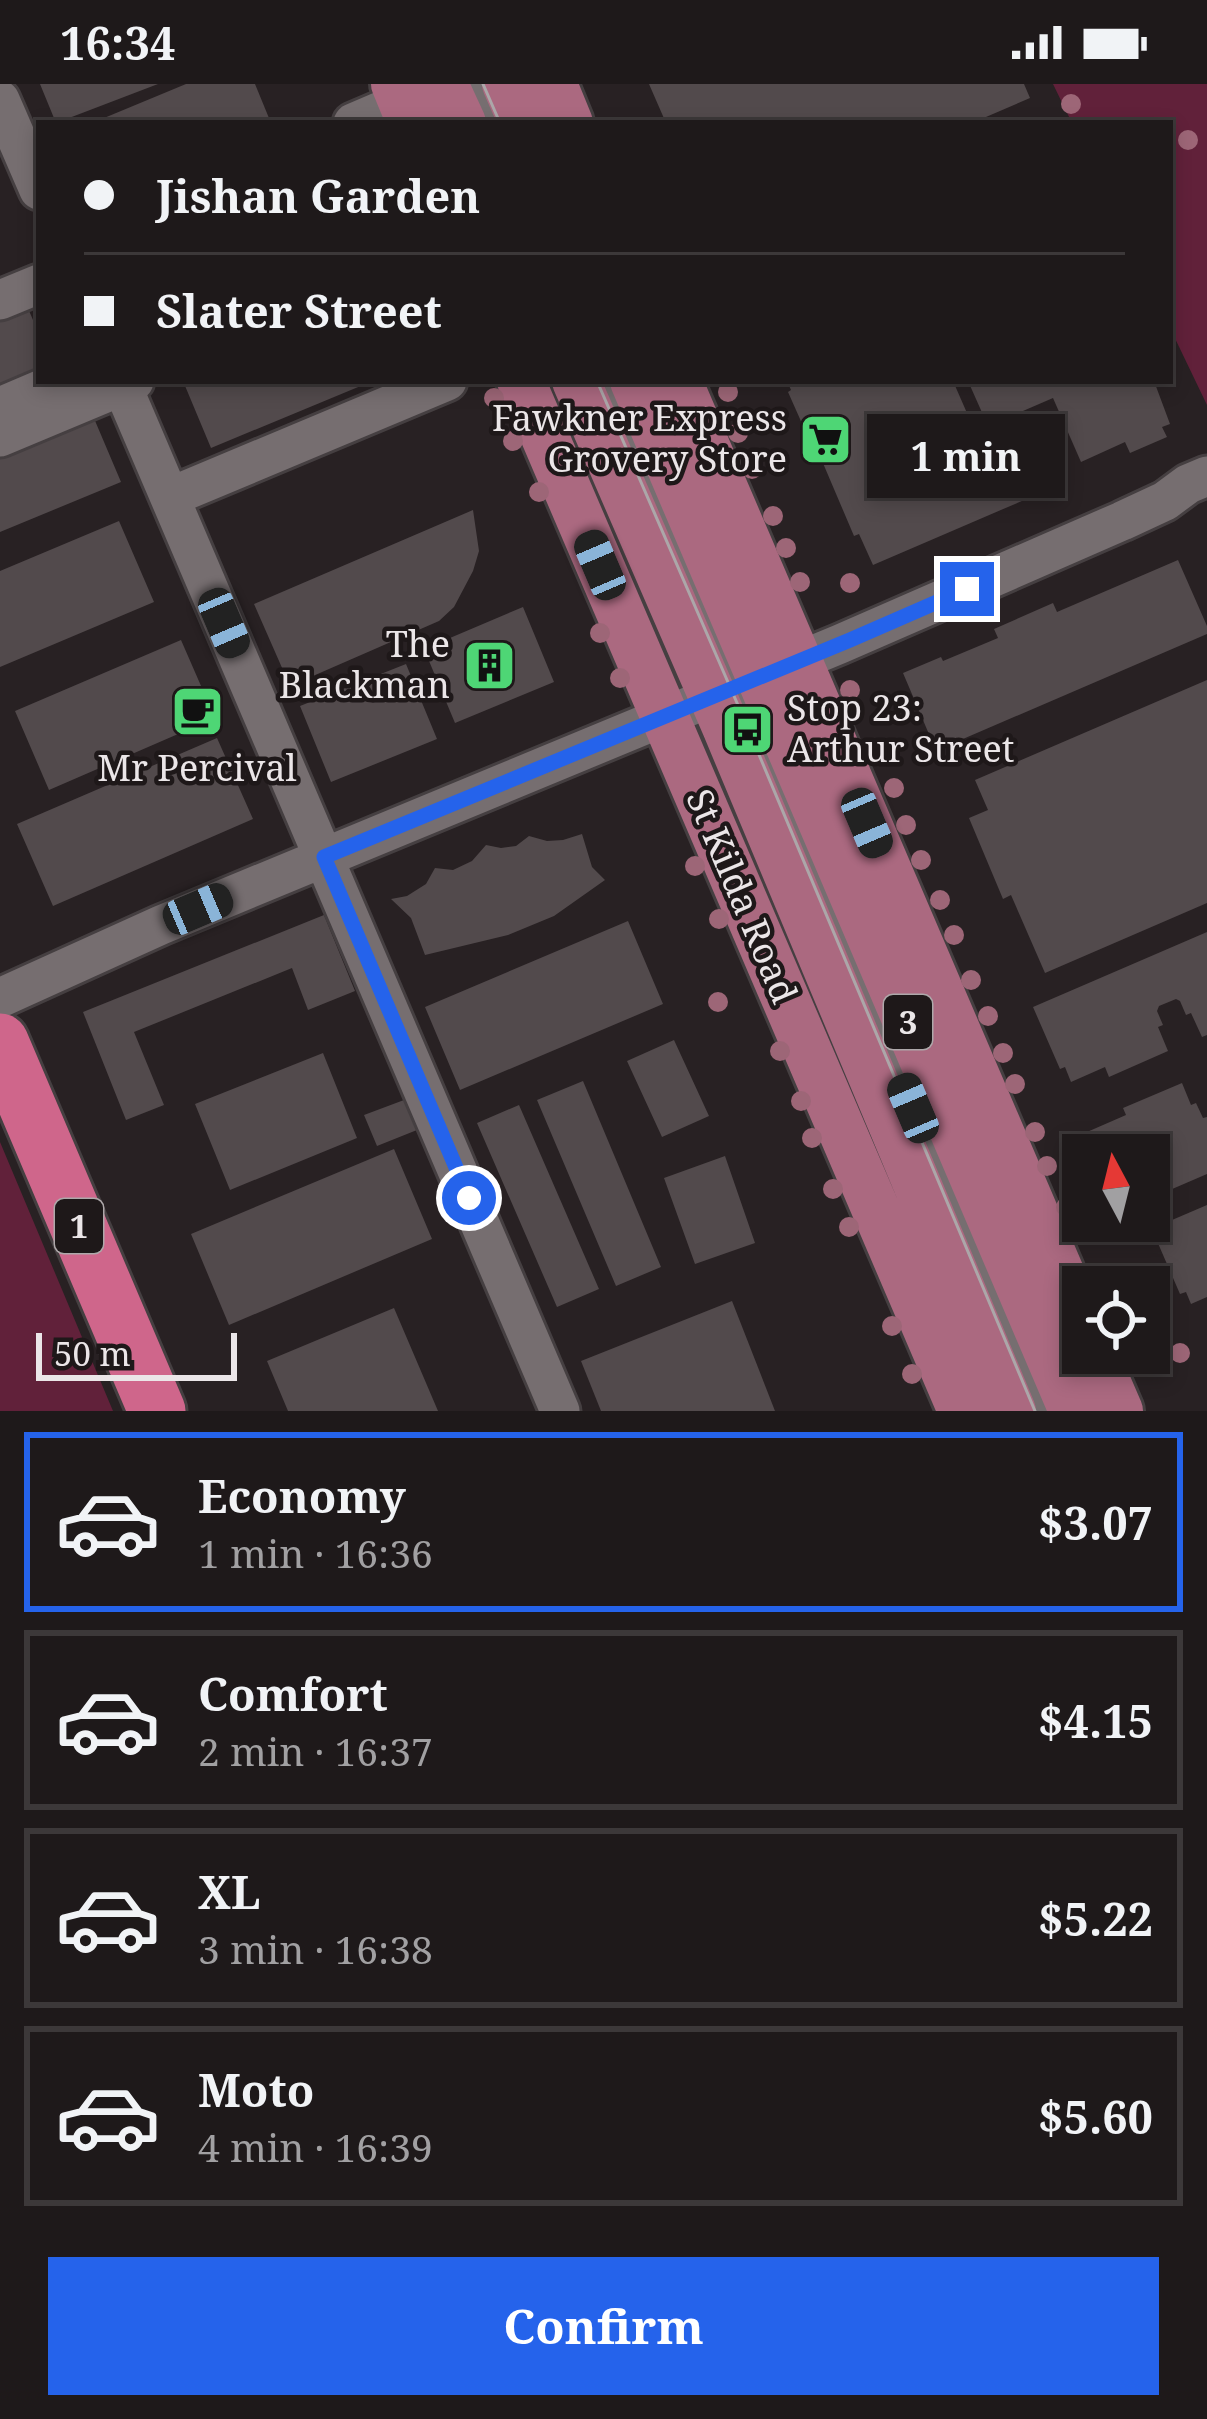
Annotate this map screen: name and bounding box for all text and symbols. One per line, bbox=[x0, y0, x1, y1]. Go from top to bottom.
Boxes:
text: 16:34 bbox=[60, 12, 175, 73]
text: Jishan Garden bbox=[156, 165, 480, 226]
text: Slater Street bbox=[156, 280, 442, 341]
place label: Fawkner Express Grovery Store bbox=[492, 393, 787, 483]
supermarket icon: Fawkner Express Grovery Store bbox=[798, 411, 854, 467]
callout: 1 min bbox=[868, 415, 1066, 499]
text: 1 min bbox=[911, 429, 1021, 482]
car bbox=[569, 525, 631, 605]
route end bbox=[940, 562, 994, 616]
car bbox=[193, 583, 255, 663]
place label: The Blackman bbox=[279, 619, 450, 709]
building icon: The Blackman bbox=[461, 637, 517, 693]
place label: Stop 23: Arthur Street bbox=[787, 683, 1014, 773]
cafe icon: Mr Percival bbox=[169, 684, 225, 740]
bus stop icon: Stop 23: Arthur Street bbox=[720, 701, 776, 757]
place label: Mr Percival bbox=[97, 743, 297, 792]
street label: St Kilda Road bbox=[675, 781, 810, 1010]
car bbox=[836, 783, 898, 863]
car bbox=[158, 878, 238, 940]
road number: 3 bbox=[884, 995, 932, 1049]
car bbox=[882, 1068, 944, 1148]
north arrow bbox=[1062, 1134, 1170, 1242]
map controls bbox=[1062, 1134, 1170, 1374]
route start bbox=[442, 1171, 496, 1225]
road number: 1 bbox=[55, 1199, 103, 1253]
button: locate bbox=[1062, 1266, 1170, 1374]
scale bar bbox=[36, 1327, 237, 1380]
text: 50 m bbox=[54, 1331, 131, 1376]
text: Economy bbox=[198, 1465, 406, 1526]
icon: car bbox=[54, 1468, 162, 1576]
text: $3.07 bbox=[1038, 1492, 1153, 1553]
text: 1 min · 16:36 bbox=[198, 1526, 433, 1579]
text: Comfort bbox=[198, 1663, 388, 1724]
icon: car bbox=[54, 1666, 162, 1774]
text: $4.15 bbox=[1038, 1690, 1153, 1751]
text: 2 min · 16:37 bbox=[198, 1724, 433, 1777]
text: XL bbox=[198, 1861, 260, 1922]
icon: car bbox=[54, 1864, 162, 1972]
text: $5.22 bbox=[1038, 1888, 1153, 1949]
text: 3 min · 16:38 bbox=[198, 1922, 433, 1975]
text: Moto bbox=[198, 2059, 314, 2120]
icon: car bbox=[54, 2062, 162, 2170]
text: $5.60 bbox=[1038, 2086, 1153, 2147]
text: 4 min · 16:39 bbox=[198, 2120, 433, 2173]
button: Confirm bbox=[48, 2257, 1159, 2395]

